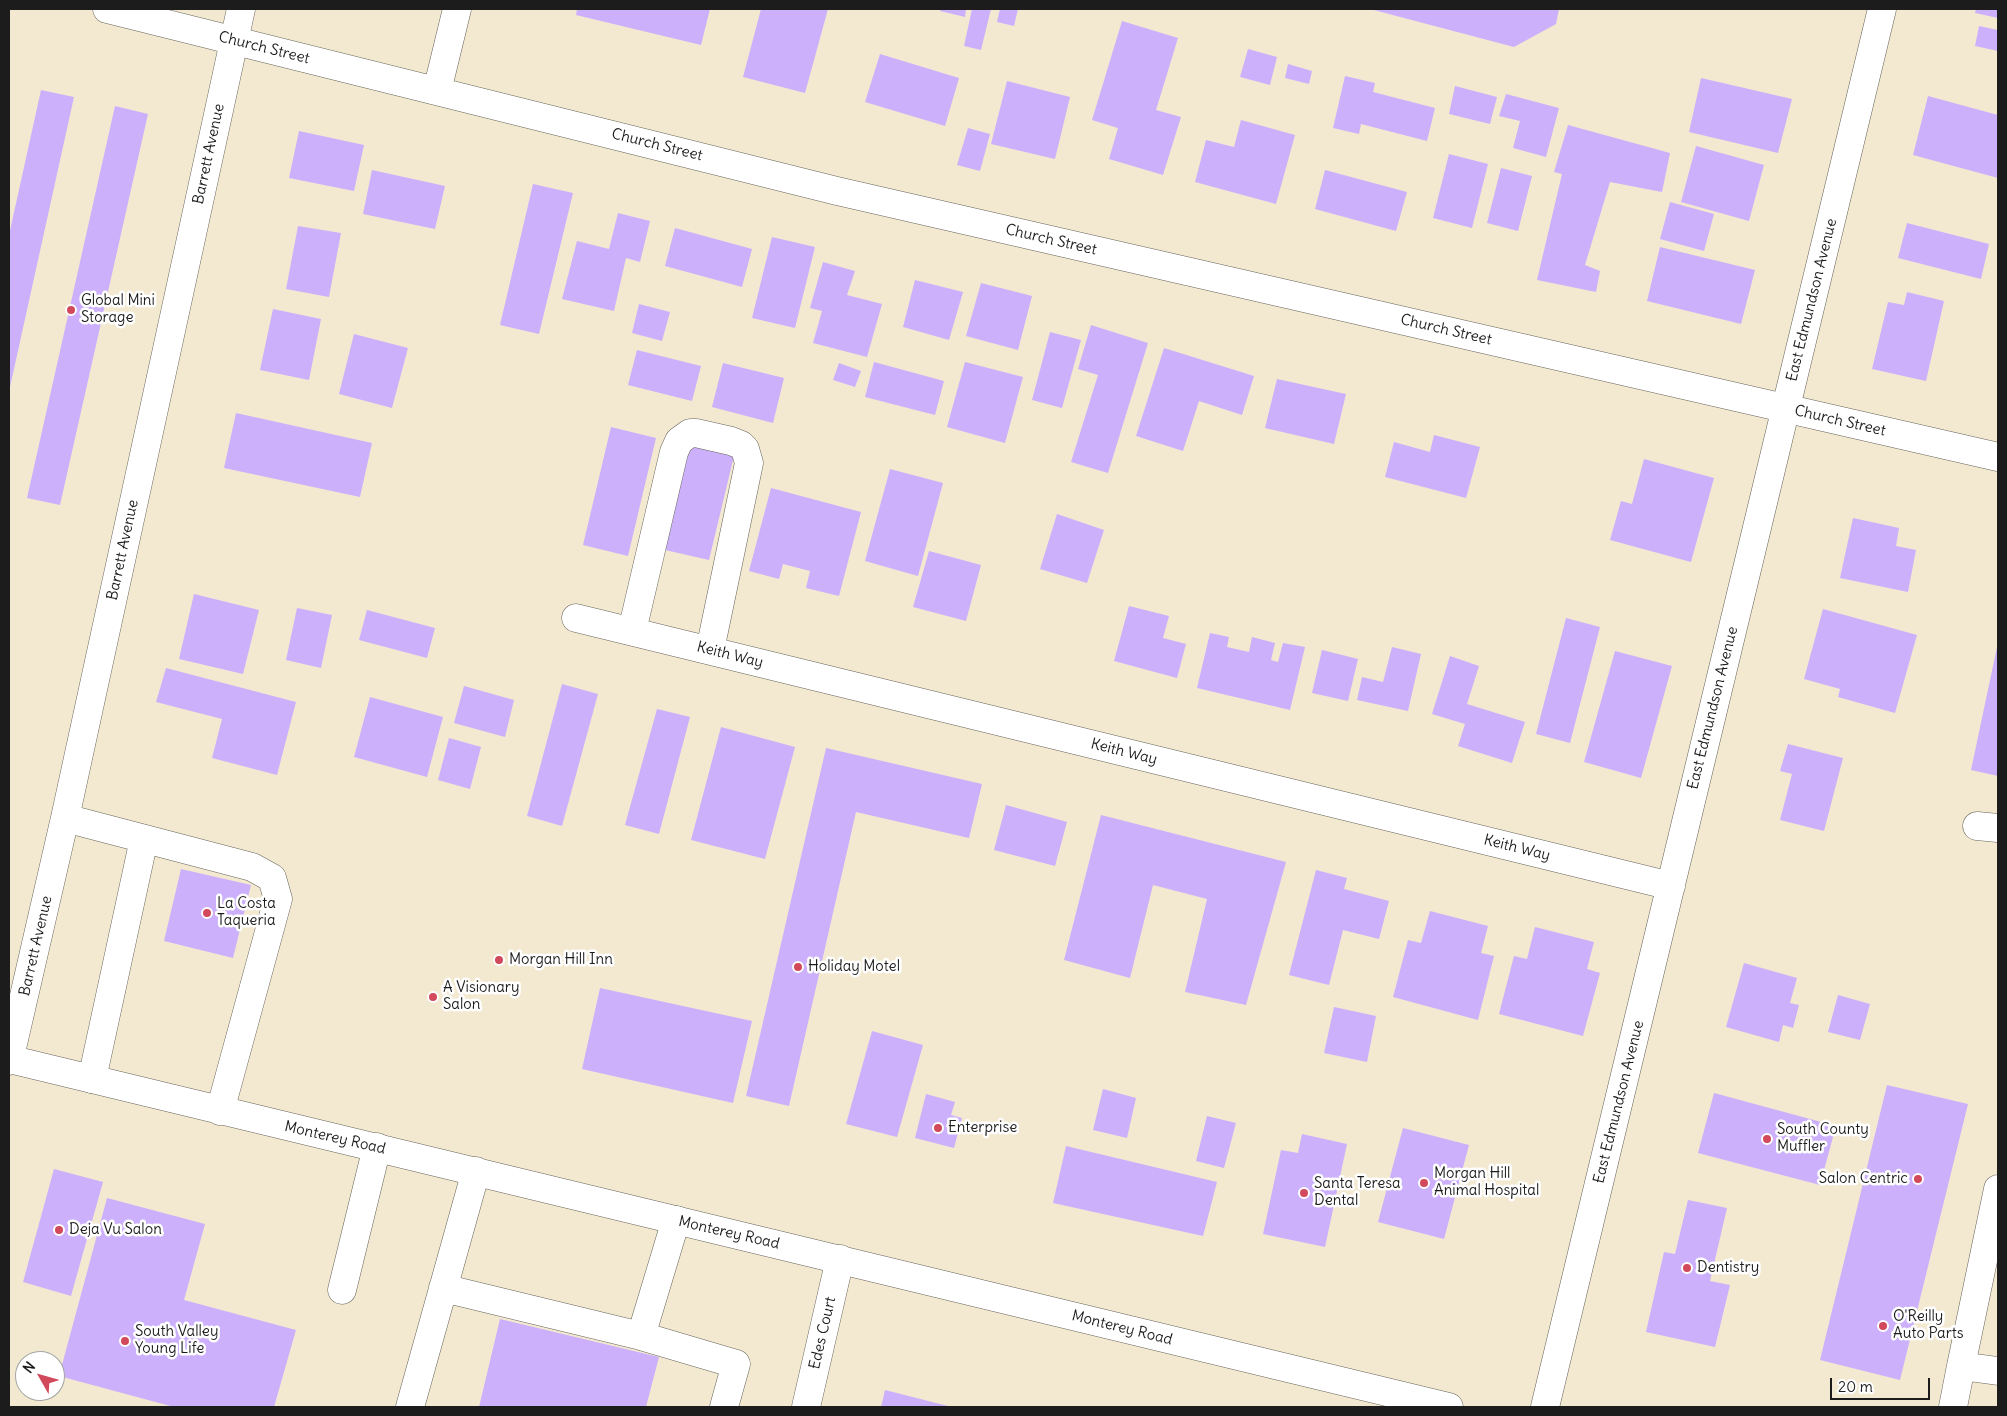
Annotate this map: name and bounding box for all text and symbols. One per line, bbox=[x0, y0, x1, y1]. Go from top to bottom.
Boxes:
street label: Church Street bbox=[217, 28, 311, 68]
street label: Barrett Avenue bbox=[190, 102, 228, 206]
street label: Church Street bbox=[610, 125, 704, 165]
street label: East Edmundson Avenue bbox=[1783, 217, 1841, 383]
street label: Church Street bbox=[1004, 221, 1098, 259]
place label: Global Mini Storage bbox=[81, 292, 155, 327]
marker: Global Mini Storage bbox=[65, 304, 77, 316]
street label: Church Street bbox=[1399, 311, 1493, 349]
street label: Church Street bbox=[1793, 402, 1887, 440]
street label: Barrett Avenue bbox=[104, 498, 142, 602]
street label: East Edmundson Avenue bbox=[1684, 625, 1742, 791]
street label: Keith Way bbox=[695, 638, 765, 672]
street label: Keith Way bbox=[1089, 735, 1159, 769]
street label: Keith Way bbox=[1482, 831, 1552, 865]
street label: Barrett Avenue bbox=[16, 894, 56, 998]
place label: La Costa Taqueria bbox=[217, 895, 276, 930]
marker: La Costa Taqueria bbox=[201, 907, 213, 919]
place label: Morgan Hill Inn bbox=[509, 951, 613, 969]
marker: Morgan Hill Inn bbox=[493, 954, 505, 966]
place label: Holiday Motel bbox=[808, 958, 900, 976]
marker: Holiday Motel bbox=[792, 961, 804, 973]
place label: A Visionary Salon bbox=[443, 979, 519, 1014]
marker: A Visionary Salon bbox=[427, 991, 439, 1003]
street label: East Edmundson Avenue bbox=[1590, 1019, 1648, 1185]
street label: Monterey Road bbox=[283, 1118, 387, 1158]
place label: Enterprise bbox=[948, 1119, 1017, 1137]
place label: South County Muffler bbox=[1777, 1121, 1869, 1156]
marker: Enterprise bbox=[932, 1122, 944, 1134]
marker: South County Muffler bbox=[1761, 1133, 1773, 1145]
place label: Morgan Hill Animal Hospital bbox=[1434, 1165, 1539, 1200]
place label: Salon Centric bbox=[1819, 1170, 1908, 1188]
marker: Salon Centric bbox=[1912, 1173, 1924, 1185]
place label: Santa Teresa Dental bbox=[1314, 1175, 1401, 1210]
marker: Morgan Hill Animal Hospital bbox=[1418, 1177, 1430, 1189]
marker: Santa Teresa Dental bbox=[1298, 1187, 1310, 1199]
street label: Monterey Road bbox=[677, 1213, 781, 1253]
place label: Deja Vu Salon bbox=[69, 1221, 162, 1239]
marker: Deja Vu Salon bbox=[53, 1224, 65, 1236]
place label: Dentistry bbox=[1697, 1259, 1759, 1277]
marker: Dentistry bbox=[1681, 1262, 1693, 1274]
street label: Edes Court bbox=[806, 1295, 840, 1371]
street label: Monterey Road bbox=[1070, 1307, 1174, 1349]
place label: O'Reilly Auto Parts bbox=[1893, 1308, 1964, 1343]
marker: O'Reilly Auto Parts bbox=[1877, 1320, 1889, 1332]
place label: South Valley Young Life bbox=[135, 1323, 218, 1358]
marker: South Valley Young Life bbox=[119, 1335, 131, 1347]
north arrow bbox=[15, 1351, 65, 1401]
text: N bbox=[19, 1358, 39, 1377]
scale bar bbox=[1832, 1368, 1932, 1400]
text: 20 m bbox=[1838, 1377, 1873, 1396]

